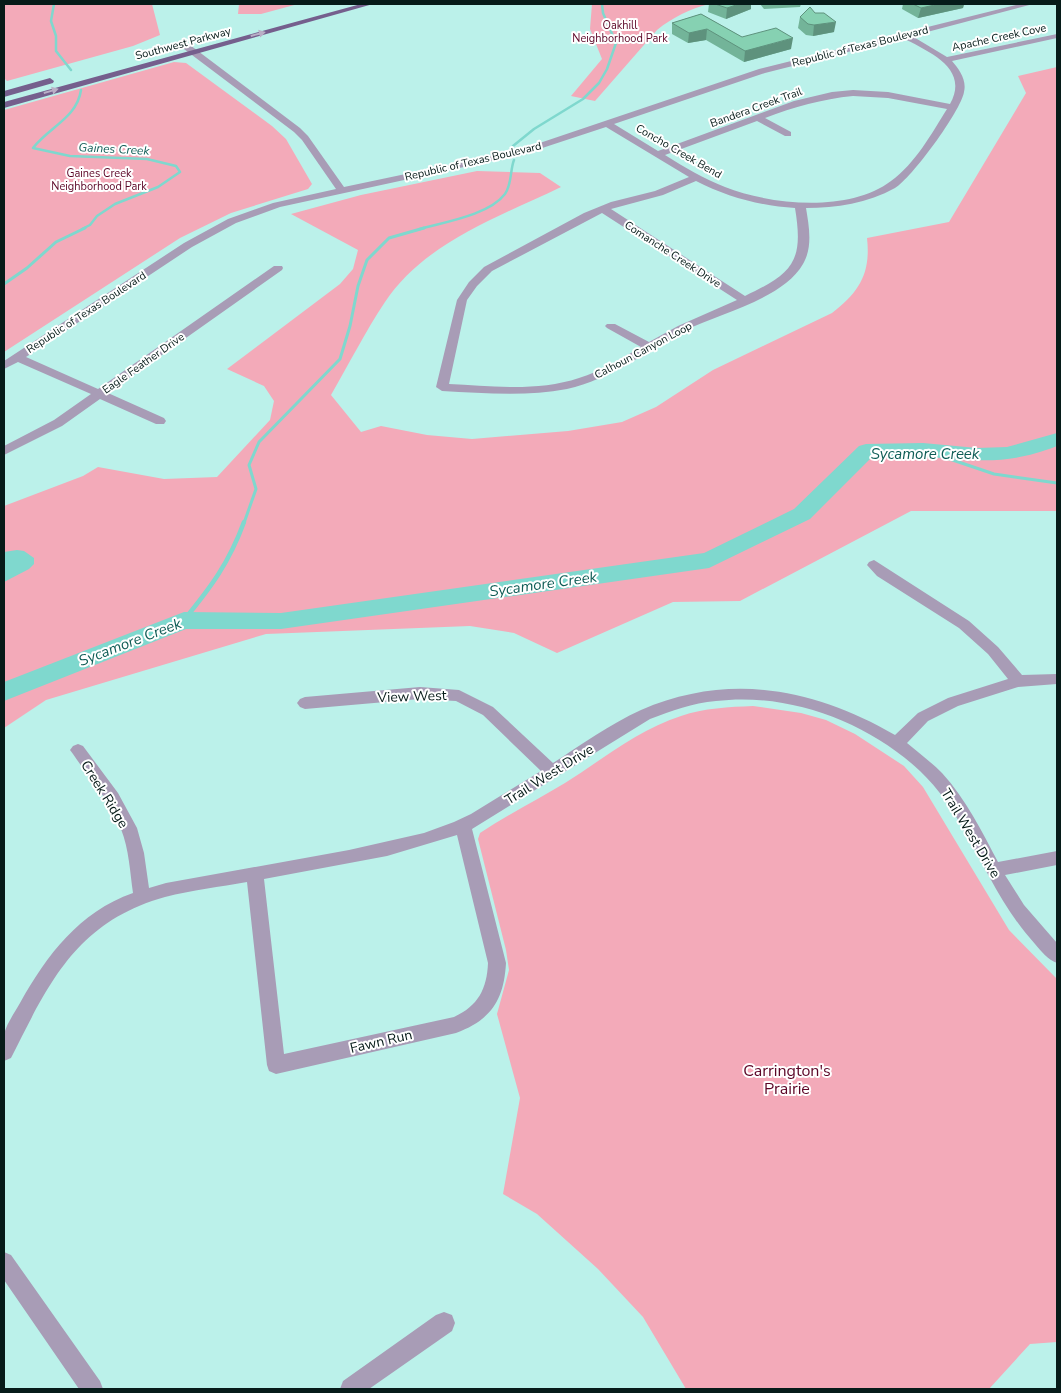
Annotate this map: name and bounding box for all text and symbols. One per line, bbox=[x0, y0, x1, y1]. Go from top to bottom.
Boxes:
park label: Oakhill Neighborhood Park bbox=[572, 18, 668, 46]
street label: Apache Creek Cove bbox=[951, 20, 1048, 55]
street label: Republic of Texas Boulevard bbox=[790, 22, 930, 71]
street label: Southwest Parkway bbox=[134, 23, 233, 63]
one-way arrow bbox=[250, 30, 265, 38]
street label: Bandera Creek Trail bbox=[708, 84, 805, 131]
one-way arrow bbox=[43, 87, 58, 95]
street label: Concho Creek Bend bbox=[633, 121, 724, 182]
street label: Republic of Texas Boulevard bbox=[403, 138, 543, 185]
water label: Gaines Creek bbox=[78, 139, 151, 159]
park label: Gaines Creek Neighborhood Park bbox=[51, 166, 147, 194]
street label: Comanche Creek Drive bbox=[622, 218, 724, 291]
street label: Republic of Texas Boulevard bbox=[23, 268, 149, 357]
street label: Calhoun Canyon Loop bbox=[592, 318, 695, 383]
street label: Eagle Feather Drive bbox=[99, 329, 187, 397]
water label: Sycamore Creek bbox=[871, 444, 980, 464]
water label: Sycamore Creek bbox=[488, 566, 599, 601]
water label: Sycamore Creek bbox=[76, 613, 185, 671]
street label: View West bbox=[376, 686, 447, 707]
street label: Trail West Drive bbox=[501, 740, 597, 809]
street label: Creek Ridge bbox=[76, 757, 133, 832]
street label: Trail West Drive bbox=[936, 785, 1005, 881]
street label: Fawn Run bbox=[348, 1025, 414, 1058]
park label: Carrington's Prairie bbox=[743, 1060, 831, 1100]

